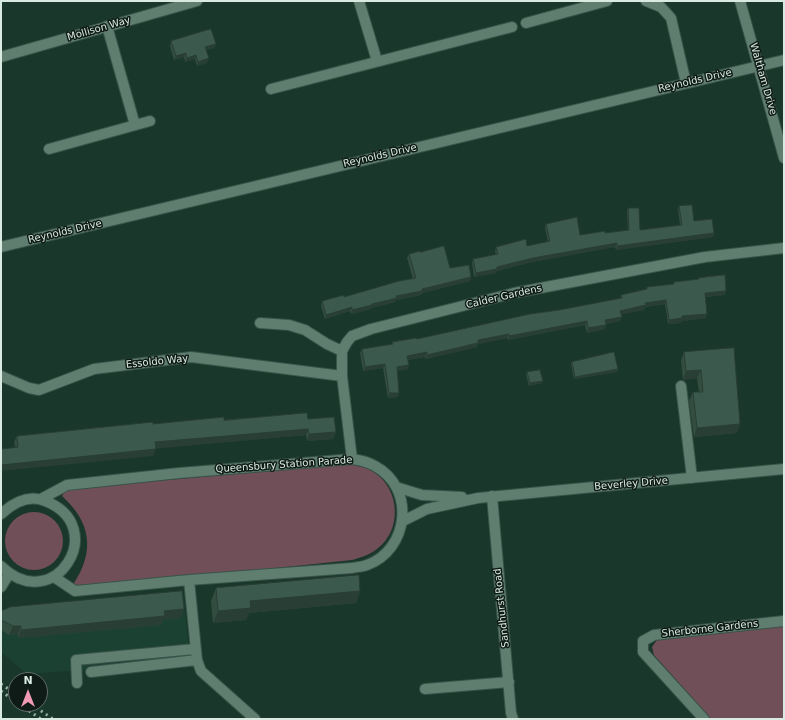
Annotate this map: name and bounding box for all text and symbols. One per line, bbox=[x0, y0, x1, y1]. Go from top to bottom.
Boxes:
street label: Mollison Way bbox=[66, 14, 132, 44]
street label: Waltham Drive bbox=[747, 42, 779, 116]
street label: Reynolds Drive bbox=[657, 67, 733, 95]
street label: Reynolds Drive bbox=[342, 142, 418, 170]
street label: Reynolds Drive bbox=[27, 218, 103, 246]
street label: Calder Gardens bbox=[465, 282, 543, 312]
street label: Essoldo Way bbox=[125, 353, 189, 371]
street label: Queensbury Station Parade bbox=[215, 454, 353, 476]
street label: Beverley Drive bbox=[594, 475, 668, 493]
street label: Sandhurst Road bbox=[492, 568, 512, 648]
street label: Sherborne Gardens bbox=[661, 618, 759, 640]
north arrow bbox=[8, 672, 48, 712]
text: N bbox=[23, 674, 33, 687]

